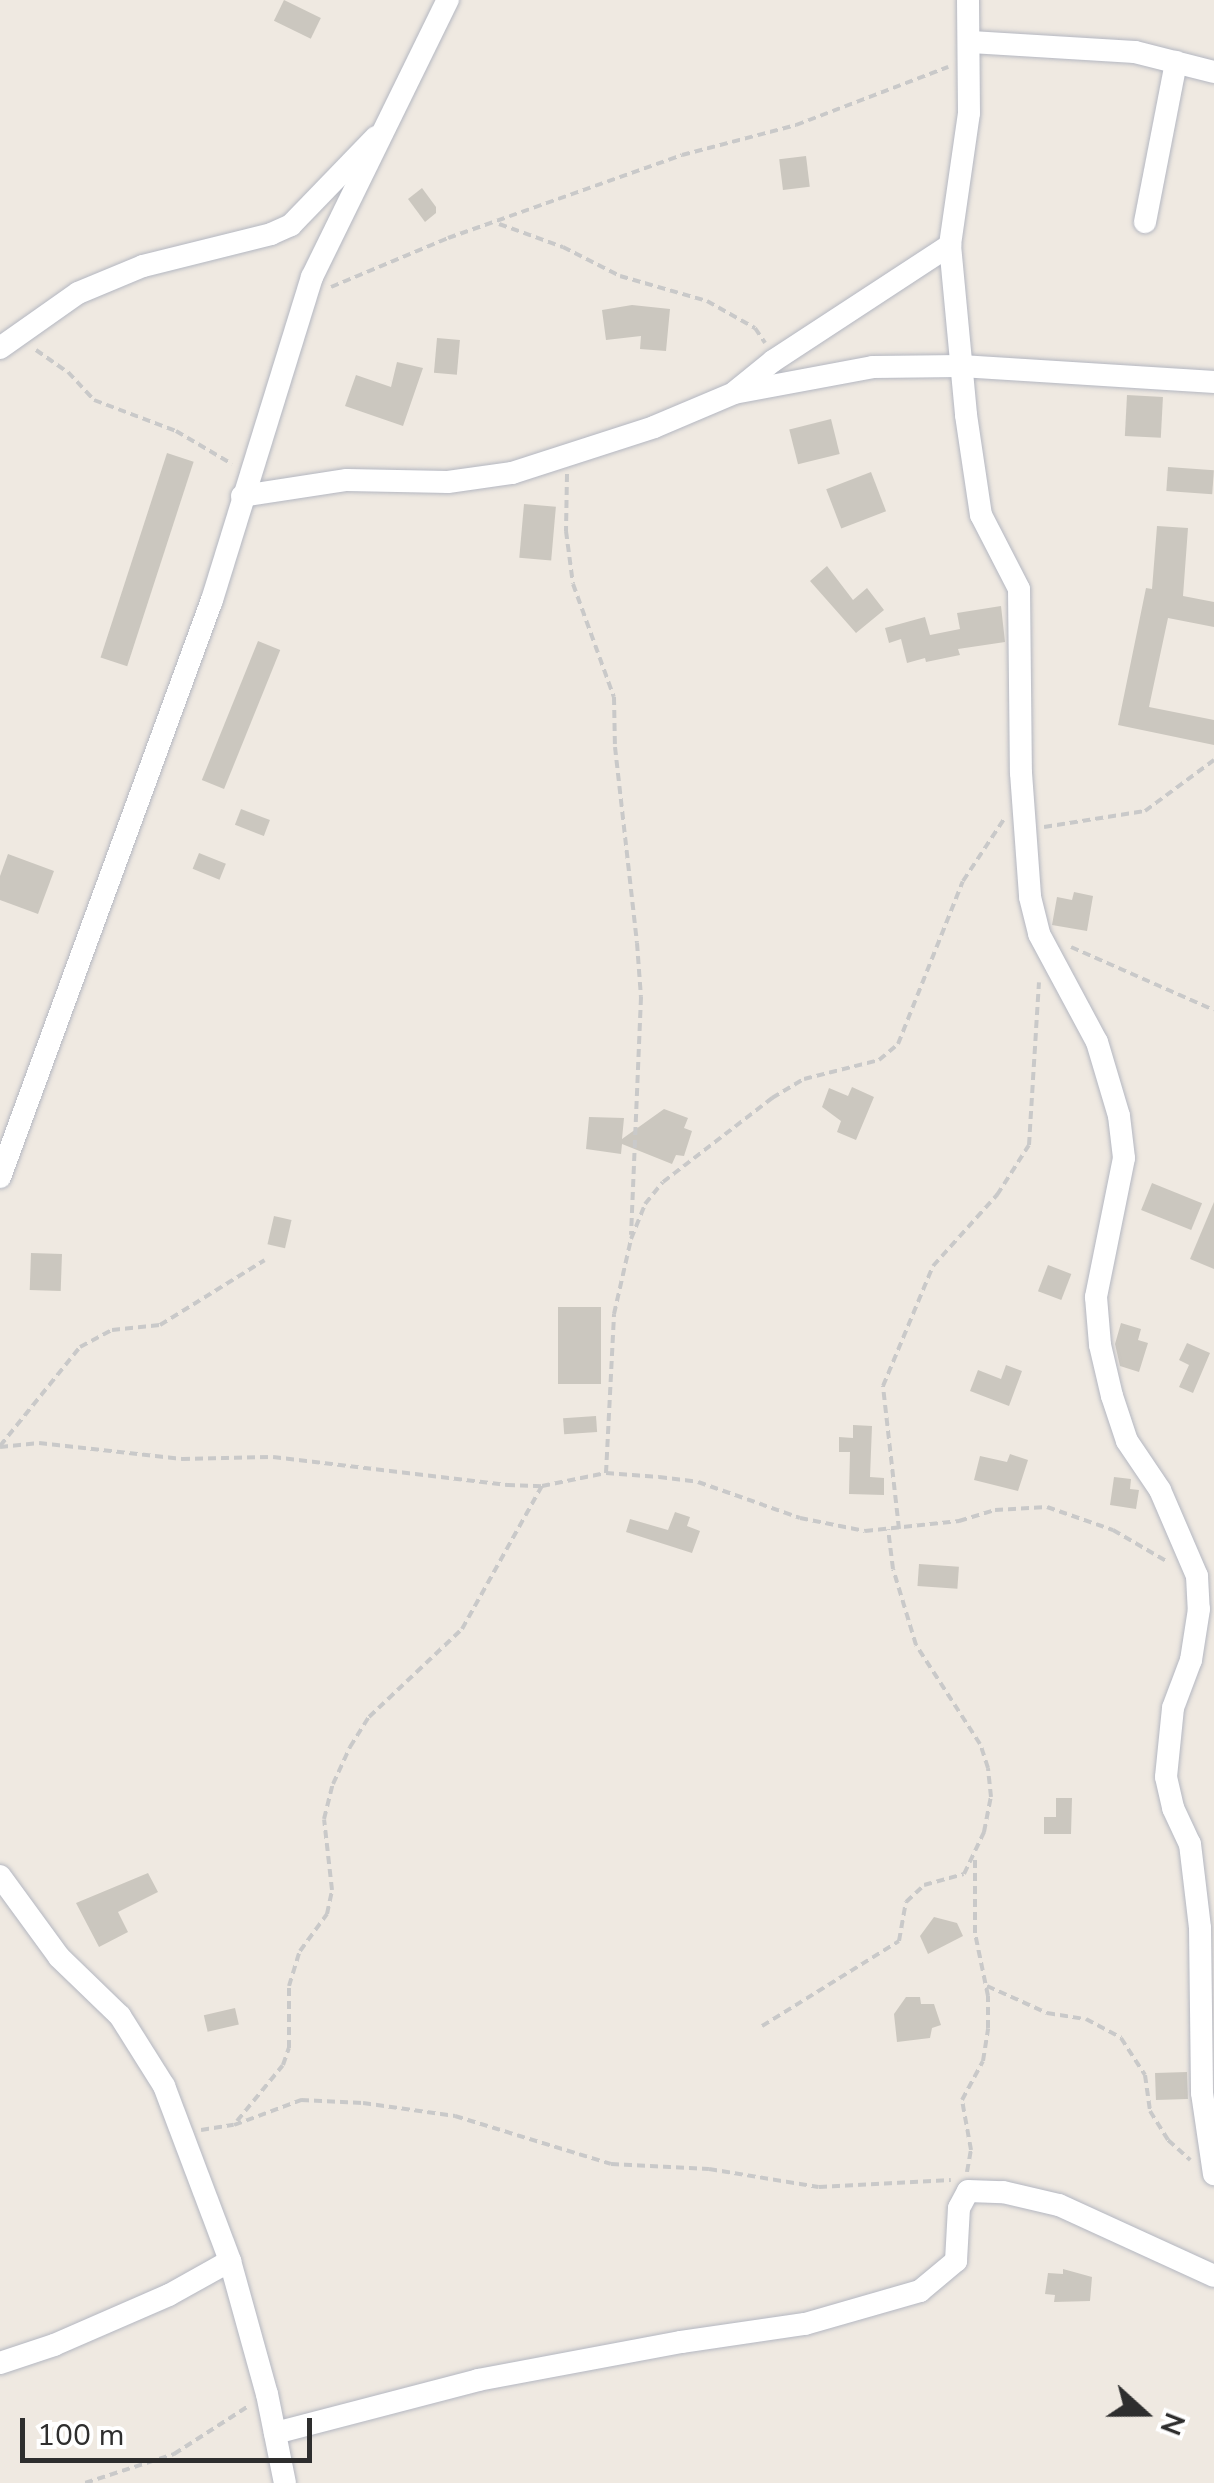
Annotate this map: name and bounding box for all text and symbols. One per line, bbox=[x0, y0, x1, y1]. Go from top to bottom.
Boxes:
north arrow bbox=[1094, 2363, 1194, 2463]
scale bar bbox=[25, 2398, 318, 2460]
text: N bbox=[1151, 2407, 1194, 2440]
text: 100 m bbox=[37, 2415, 124, 2456]

